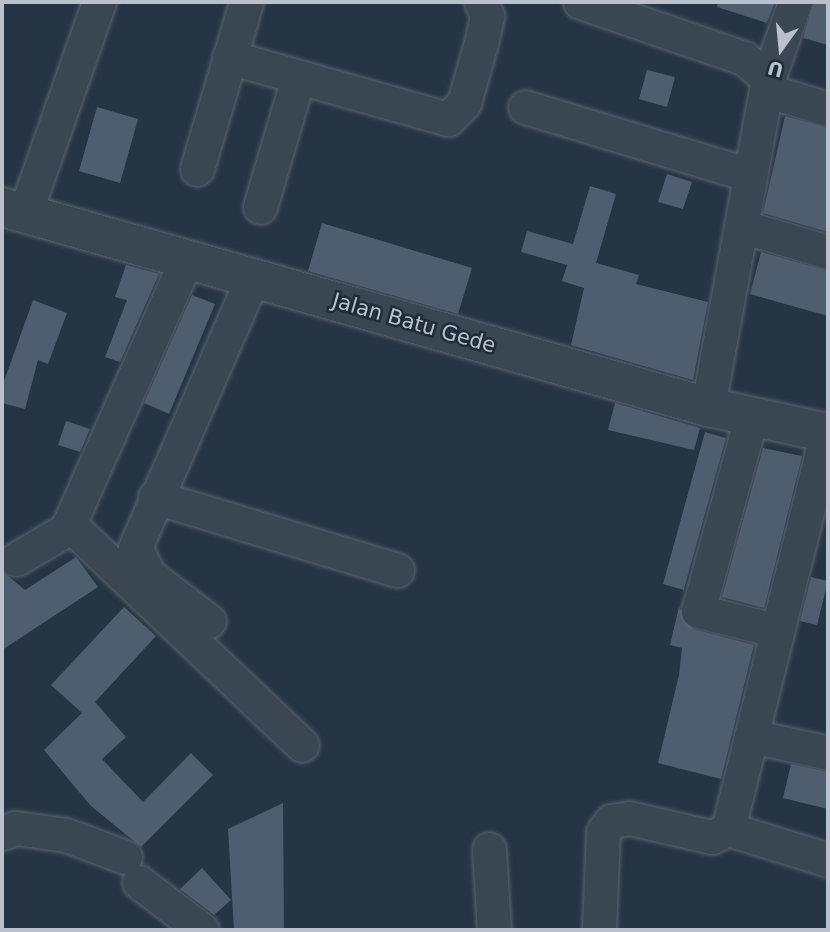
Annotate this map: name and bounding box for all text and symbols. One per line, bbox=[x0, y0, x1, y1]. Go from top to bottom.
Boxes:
north arrow bbox=[746, 14, 816, 84]
text: U bbox=[765, 57, 786, 82]
street label: Jalan Batu Gede bbox=[329, 288, 499, 358]

